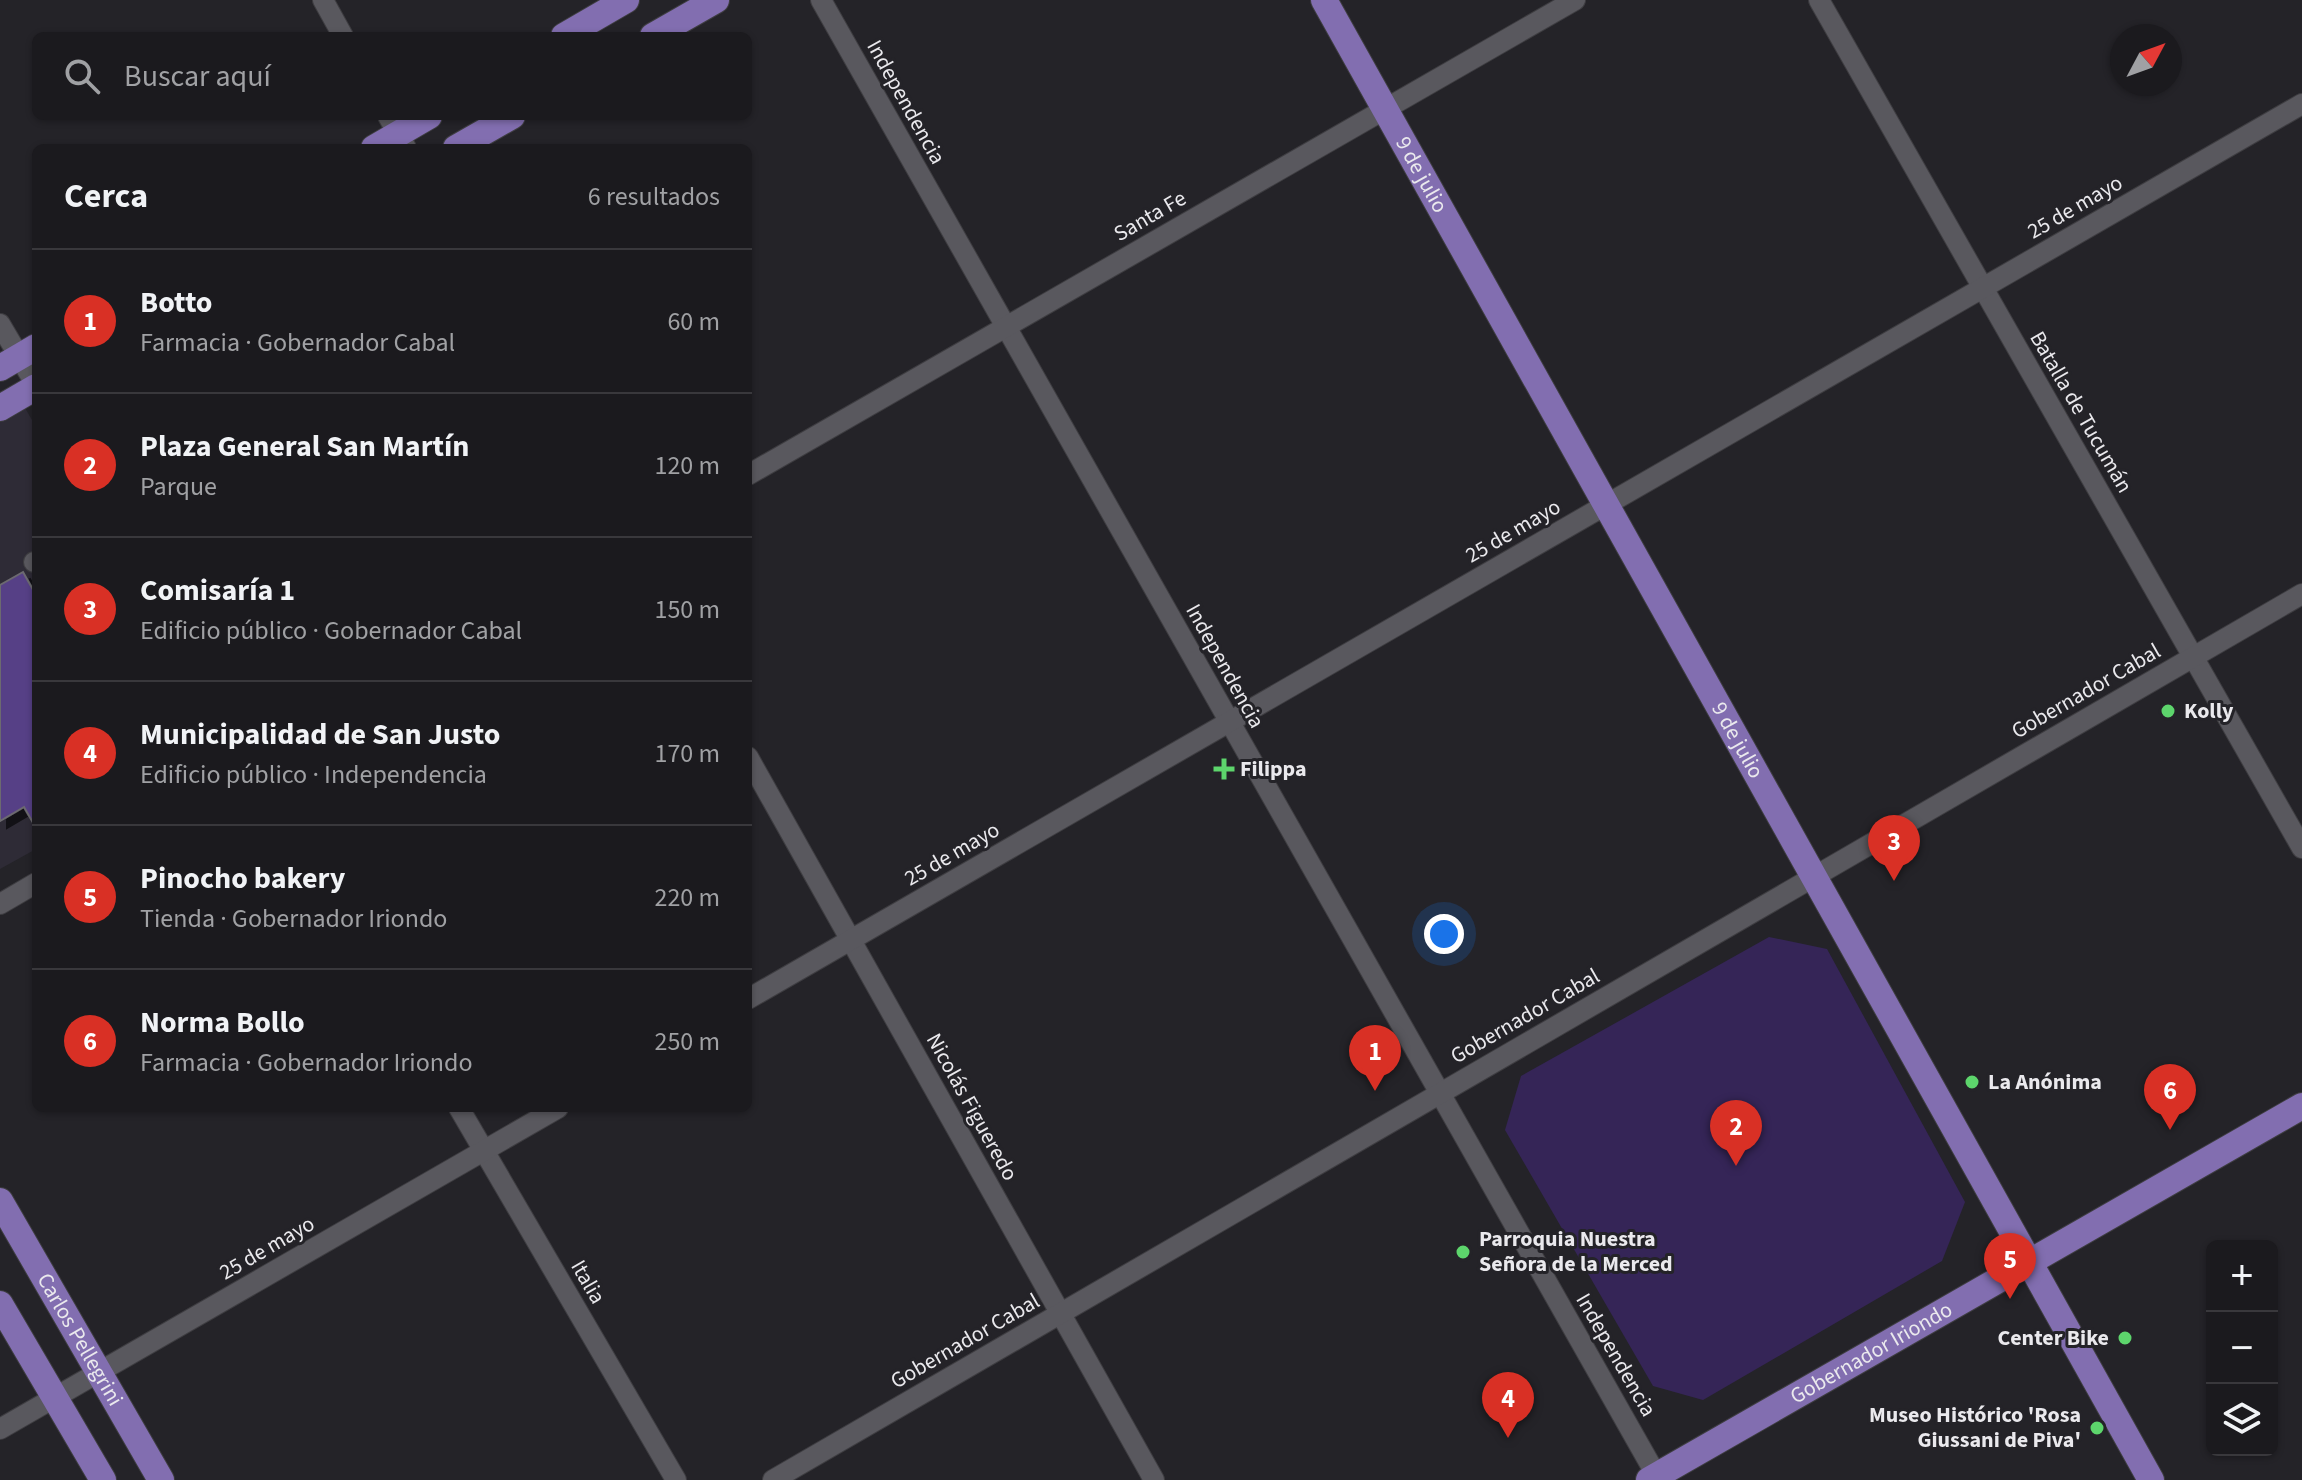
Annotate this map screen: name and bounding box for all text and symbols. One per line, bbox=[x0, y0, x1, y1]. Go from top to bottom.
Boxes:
north arrow bbox=[2110, 24, 2182, 96]
search box bbox=[32, 32, 752, 120]
street label: Independencia bbox=[859, 34, 953, 170]
icon: search bbox=[60, 54, 104, 98]
text: Buscar aquí bbox=[124, 55, 271, 98]
street label: 9 de julio bbox=[1387, 130, 1456, 219]
street label: 25 de mayo bbox=[2021, 167, 2129, 247]
text: Cerca bbox=[64, 172, 148, 221]
text: 6 resultados bbox=[588, 178, 720, 215]
street label: Santa Fe bbox=[1108, 182, 1192, 250]
text: Botto bbox=[140, 281, 213, 324]
text: 1 bbox=[83, 303, 97, 340]
text: 60 m bbox=[667, 303, 720, 340]
text: Farmacia · Gobernador Cabal bbox=[140, 324, 455, 361]
street label: Batalla de Tucumán bbox=[2022, 325, 2140, 499]
text: Plaza General San Martín bbox=[140, 425, 470, 468]
text: 2 bbox=[83, 447, 97, 484]
text: 120 m bbox=[654, 447, 720, 484]
text: Parque bbox=[140, 468, 217, 505]
street label: 25 de mayo bbox=[1459, 491, 1567, 571]
text: Comisaría 1 bbox=[140, 569, 295, 612]
text: 3 bbox=[83, 591, 97, 628]
text: 150 m bbox=[654, 591, 720, 628]
street label: Independencia bbox=[1178, 598, 1272, 734]
text: Edificio público · Gobernador Cabal bbox=[140, 612, 522, 649]
street label: Gobernador Cabal bbox=[2005, 635, 2167, 747]
place label: Kolly bbox=[2184, 695, 2234, 727]
street label: 9 de julio bbox=[1703, 696, 1772, 784]
marker: Kolly bbox=[2159, 702, 2177, 720]
text: Municipalidad de San Justo bbox=[140, 713, 500, 756]
text: 4 bbox=[83, 735, 97, 772]
text: 170 m bbox=[654, 735, 720, 772]
place label: Filippa bbox=[1240, 753, 1307, 785]
text: Edificio público · Independencia bbox=[140, 756, 487, 793]
marker: Filippa bbox=[1215, 760, 1233, 778]
street label: 25 de mayo bbox=[898, 814, 1006, 894]
pin: 3 bbox=[1868, 815, 1920, 881]
text: Pinocho bakery bbox=[140, 857, 345, 900]
text: 5 bbox=[83, 879, 97, 916]
text: 220 m bbox=[654, 879, 720, 916]
text: Tienda · Gobernador Iriondo bbox=[140, 900, 447, 937]
your location bbox=[1424, 914, 1464, 954]
street label: Gobernador Cabal bbox=[1444, 960, 1606, 1072]
text: Norma Bollo bbox=[140, 1001, 305, 1044]
text: 6 bbox=[83, 1023, 97, 1060]
text: 250 m bbox=[654, 1023, 720, 1060]
pin: 1 bbox=[1349, 1025, 1401, 1091]
street label: Nicolás Figueredo bbox=[918, 1027, 1026, 1187]
text: Farmacia · Gobernador Iriondo bbox=[140, 1044, 473, 1081]
pin: 6 bbox=[2144, 1064, 2196, 1130]
place label: La Anónima bbox=[1988, 1066, 2102, 1098]
marker: La Anónima bbox=[1963, 1073, 1981, 1091]
pin: 2 bbox=[1710, 1100, 1762, 1166]
street label: 25 de mayo bbox=[213, 1208, 321, 1288]
place label: Parroquia Nuestra Señora de la Merced bbox=[1479, 1223, 1673, 1280]
pin: 5 bbox=[1984, 1233, 2036, 1299]
map controls bbox=[2206, 1240, 2278, 1456]
button: + bbox=[2206, 1240, 2278, 1312]
marker: Parroquia Nuestra Señora de la Merced bbox=[1454, 1243, 1472, 1261]
street label: Italia bbox=[563, 1254, 613, 1310]
street label: Carlos Pellegrini bbox=[29, 1267, 131, 1412]
street label: Gobernador Cabal bbox=[884, 1285, 1046, 1397]
street label: Independencia bbox=[1568, 1287, 1664, 1423]
street label: Gobernador Iriondo bbox=[1784, 1294, 1958, 1412]
button: − bbox=[2206, 1312, 2278, 1384]
place label: Center Bike bbox=[1997, 1322, 2109, 1354]
marker: Center Bike bbox=[2116, 1329, 2134, 1347]
pin: 4 bbox=[1482, 1372, 1534, 1438]
button: layers bbox=[2206, 1384, 2278, 1456]
place label: Museo Histórico 'Rosa Giussani de Piva' bbox=[1869, 1399, 2081, 1456]
marker: Museo Histórico 'Rosa Giussani de Piva' bbox=[2088, 1419, 2106, 1437]

